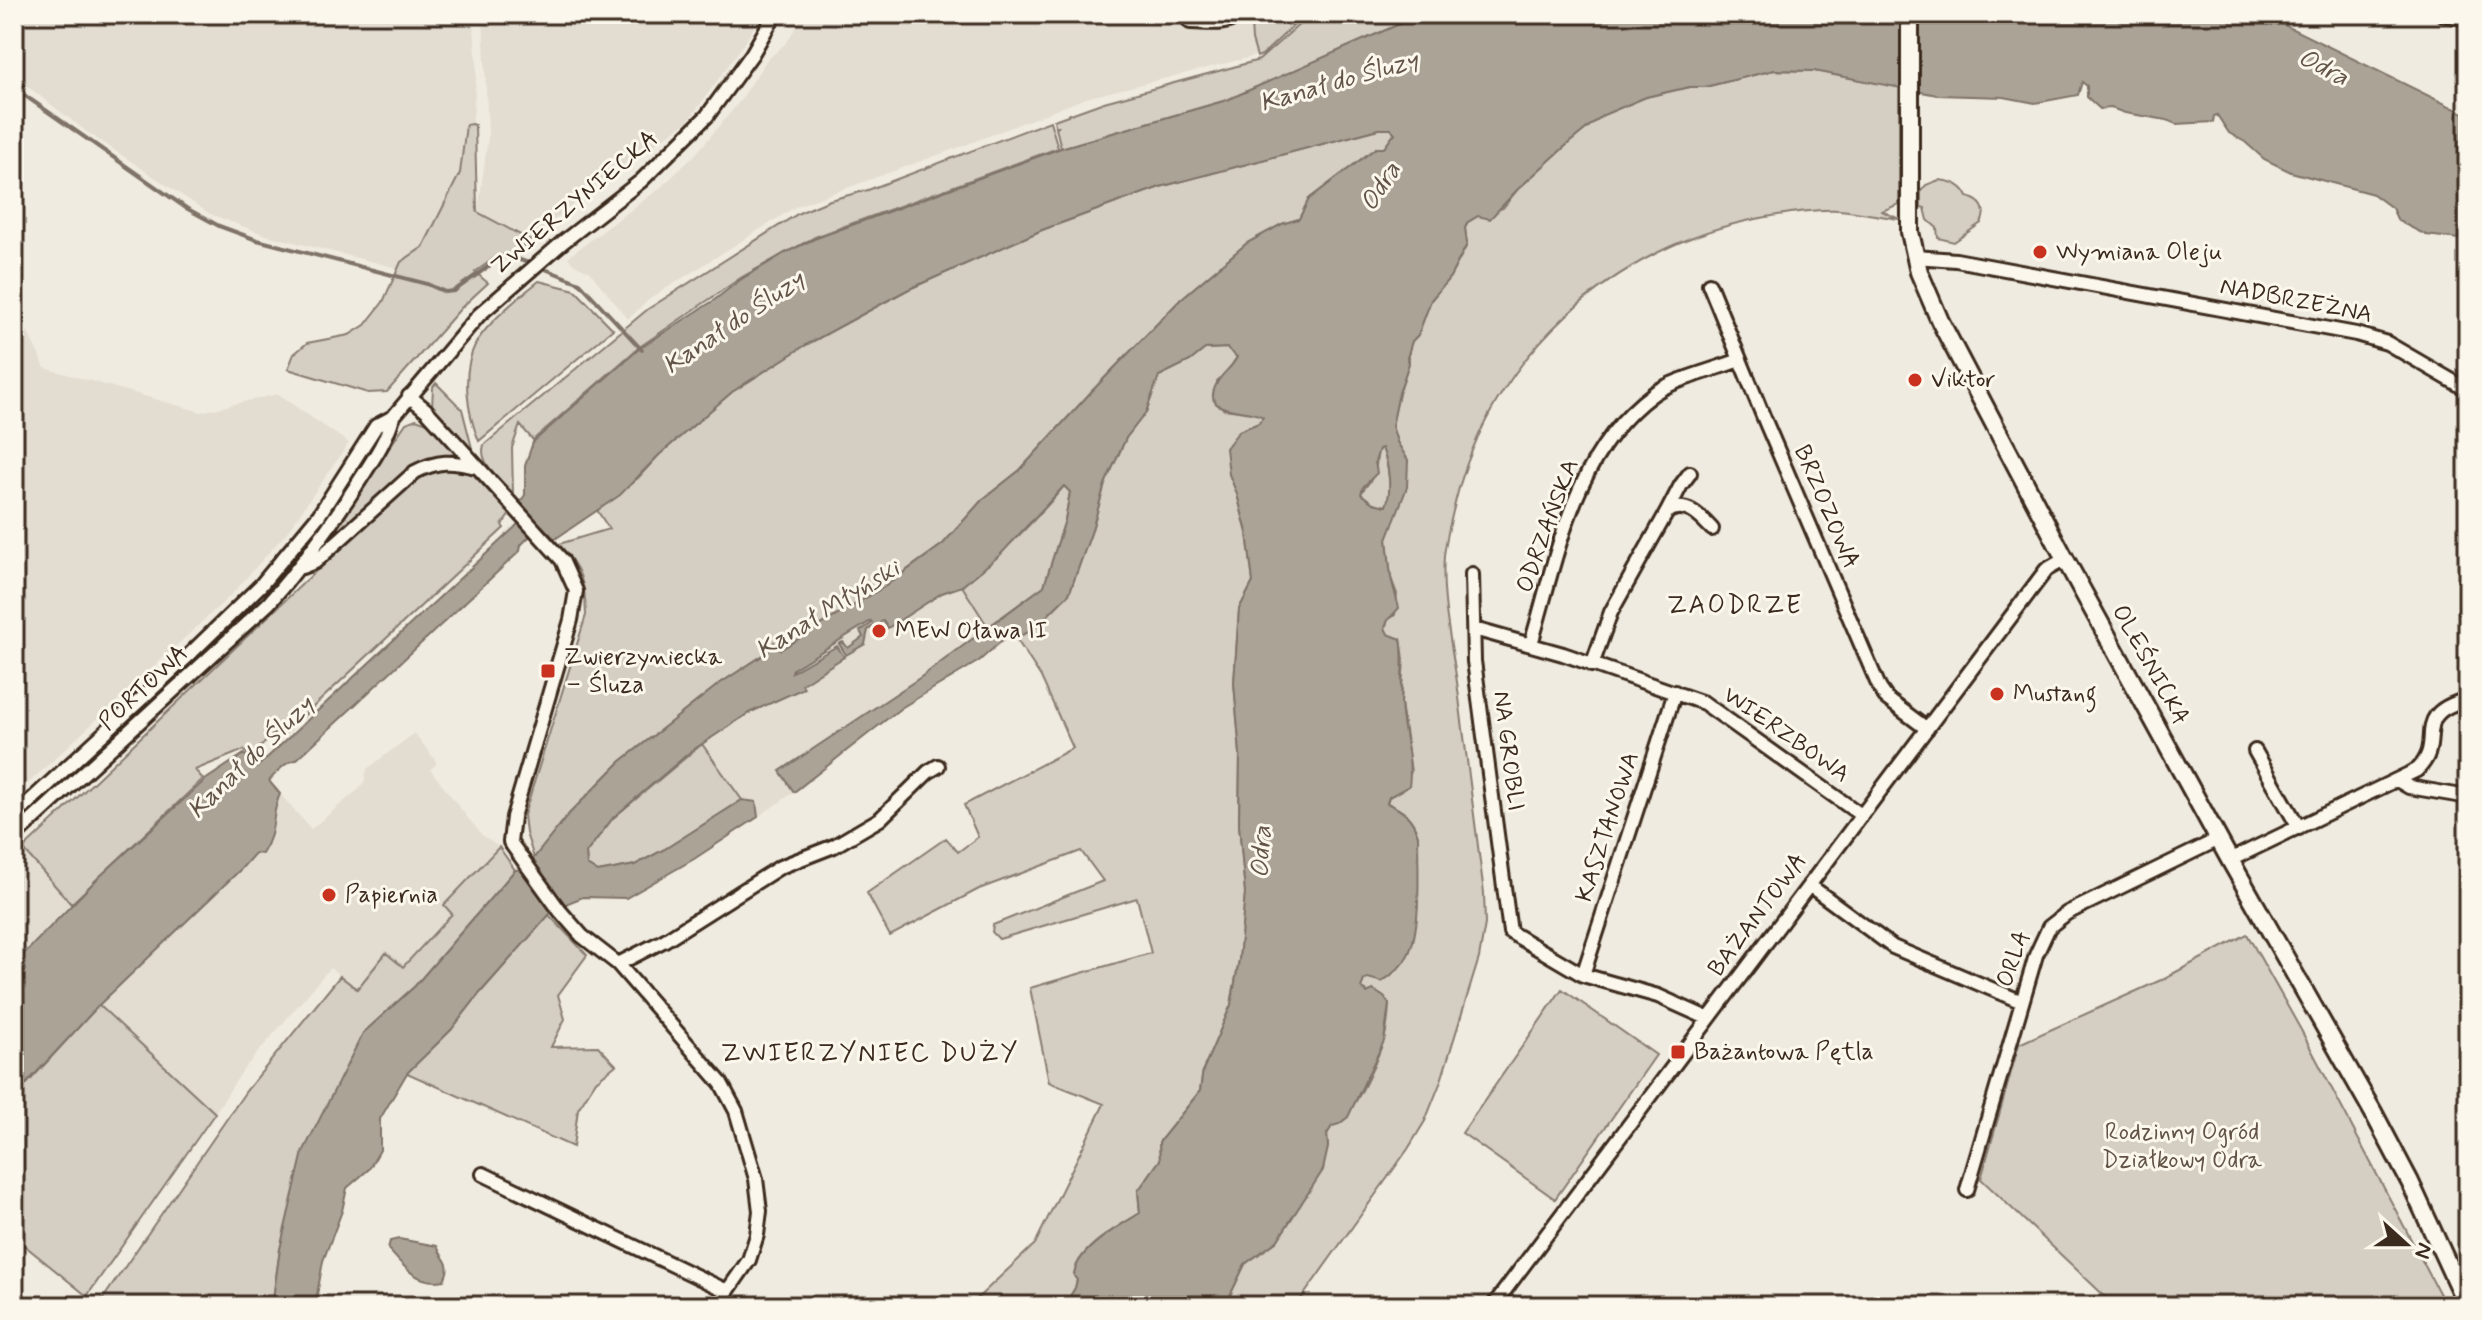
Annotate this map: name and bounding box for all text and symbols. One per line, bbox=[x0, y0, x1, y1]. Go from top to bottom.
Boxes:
water label: Odra bbox=[2292, 41, 2354, 95]
water label: Kanał do Śluzy bbox=[1256, 43, 1424, 121]
street label: ZWIERZYNIECKA bbox=[485, 124, 665, 282]
water label: Odra bbox=[1353, 156, 1410, 218]
place label: Wymiana Oleju bbox=[2056, 237, 2222, 268]
marker: Wymiana Oleju bbox=[2031, 243, 2049, 261]
water label: Kanał do Śluzy bbox=[657, 262, 813, 383]
street label: NADBRZEŻNA bbox=[2217, 271, 2375, 331]
place label: Viktor bbox=[1931, 365, 1996, 396]
marker: Viktor bbox=[1906, 371, 1924, 389]
street label: BRZOZOWA bbox=[1786, 440, 1866, 574]
street label: ODRZAŃSKA bbox=[1510, 455, 1586, 597]
water label: Kanał Młyński bbox=[750, 551, 908, 668]
district label: ZAODRZE bbox=[1667, 589, 1803, 623]
street label: OLEŚNICKA bbox=[2104, 599, 2197, 731]
place label: MEW Oława II bbox=[895, 616, 1047, 647]
marker: MEW Oława II bbox=[870, 622, 888, 640]
street label: PORTOWA bbox=[93, 639, 195, 737]
place label: Zwierzyniecka – Śluza bbox=[564, 642, 723, 701]
marker: Zwierzyniecka – Śluza bbox=[539, 662, 557, 680]
place label: Mustang bbox=[2013, 679, 2097, 713]
street label: WIERZBOWA bbox=[1717, 680, 1855, 790]
marker: Mustang bbox=[1988, 685, 2006, 703]
water label: Kanał do Śluzy bbox=[181, 688, 323, 827]
street label: NA GROBLI bbox=[1485, 689, 1531, 813]
street label: KASZTANOWA bbox=[1569, 748, 1647, 906]
water label: Odra bbox=[1244, 825, 1280, 879]
street label: BAŻANTOWA bbox=[1701, 847, 1815, 983]
place label: Papiernia bbox=[345, 880, 438, 911]
marker: Papiernia bbox=[320, 886, 338, 904]
street label: ORLA bbox=[1990, 927, 2038, 991]
district label: ZWIERZYNIEC DUŻY bbox=[721, 1037, 1019, 1071]
place label: Bażantowa Pętla bbox=[1694, 1037, 1874, 1068]
marker: Bażantowa Pętla bbox=[1669, 1043, 1687, 1061]
park label: Rodzinny Ogród Działkowy Odra bbox=[2102, 1117, 2263, 1176]
north arrow bbox=[2366, 1204, 2446, 1284]
text: N bbox=[2407, 1239, 2439, 1262]

